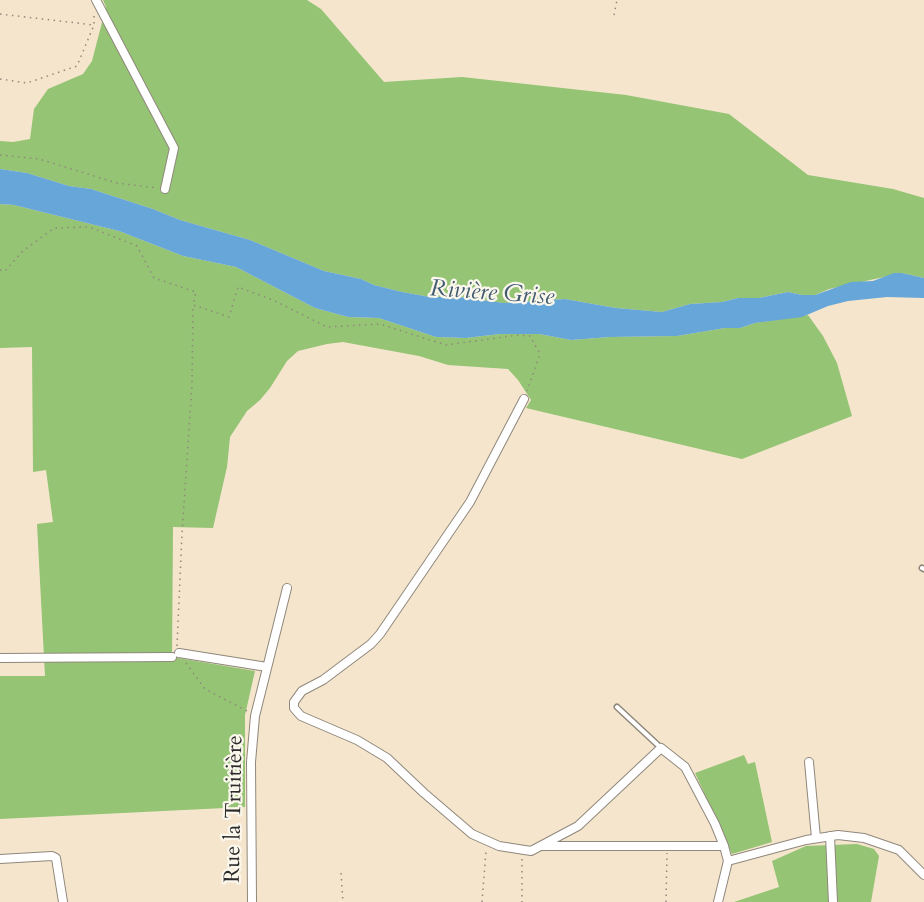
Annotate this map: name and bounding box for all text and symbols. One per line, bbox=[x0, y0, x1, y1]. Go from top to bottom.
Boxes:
water label: Rivière Grise bbox=[429, 275, 555, 313]
street label: Rue la Truitière bbox=[221, 735, 249, 883]

